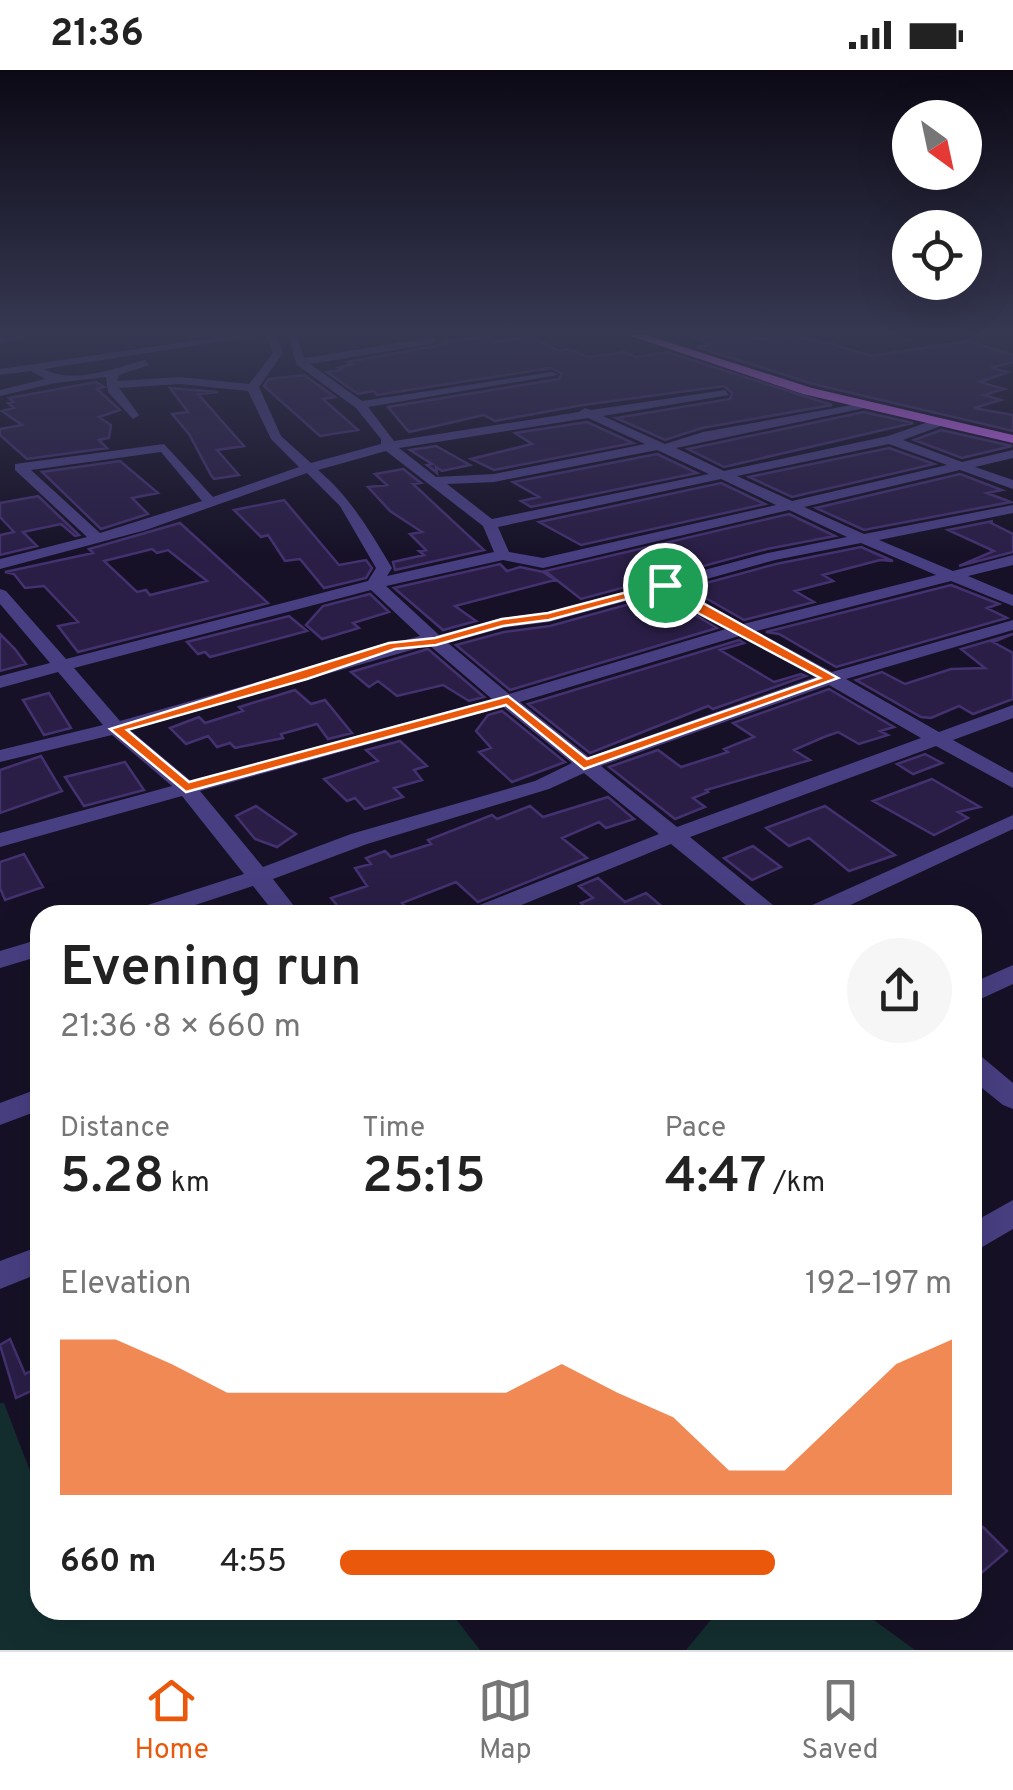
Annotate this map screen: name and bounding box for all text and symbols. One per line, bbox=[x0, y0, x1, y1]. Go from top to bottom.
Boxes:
text: 21:36 bbox=[50, 11, 144, 60]
north arrow bbox=[892, 100, 982, 190]
map controls bbox=[892, 100, 982, 300]
button: locate bbox=[892, 210, 982, 300]
pin bbox=[623, 543, 708, 628]
icon: arrive bbox=[638, 558, 693, 613]
text: Evening run bbox=[60, 935, 362, 1005]
button: share bbox=[847, 938, 952, 1043]
text: 21:36 · 8 × 660 m bbox=[60, 1008, 301, 1048]
text: Distance bbox=[60, 1111, 170, 1147]
text: Time bbox=[362, 1111, 425, 1147]
text: Pace bbox=[665, 1111, 726, 1147]
text: 5.28 bbox=[60, 1147, 164, 1210]
text: 25:15 bbox=[362, 1147, 486, 1210]
text: 4:47 bbox=[665, 1147, 766, 1210]
text: km bbox=[164, 1166, 210, 1202]
text: /km bbox=[766, 1166, 825, 1202]
text: Elevation bbox=[60, 1265, 192, 1305]
text: 192–197 m bbox=[805, 1265, 952, 1305]
text: 660 m bbox=[60, 1543, 156, 1583]
text: 4:55 bbox=[220, 1543, 287, 1583]
tab: Home bbox=[134, 1673, 209, 1769]
tab: Map bbox=[478, 1673, 533, 1769]
tab: Saved bbox=[802, 1673, 879, 1769]

